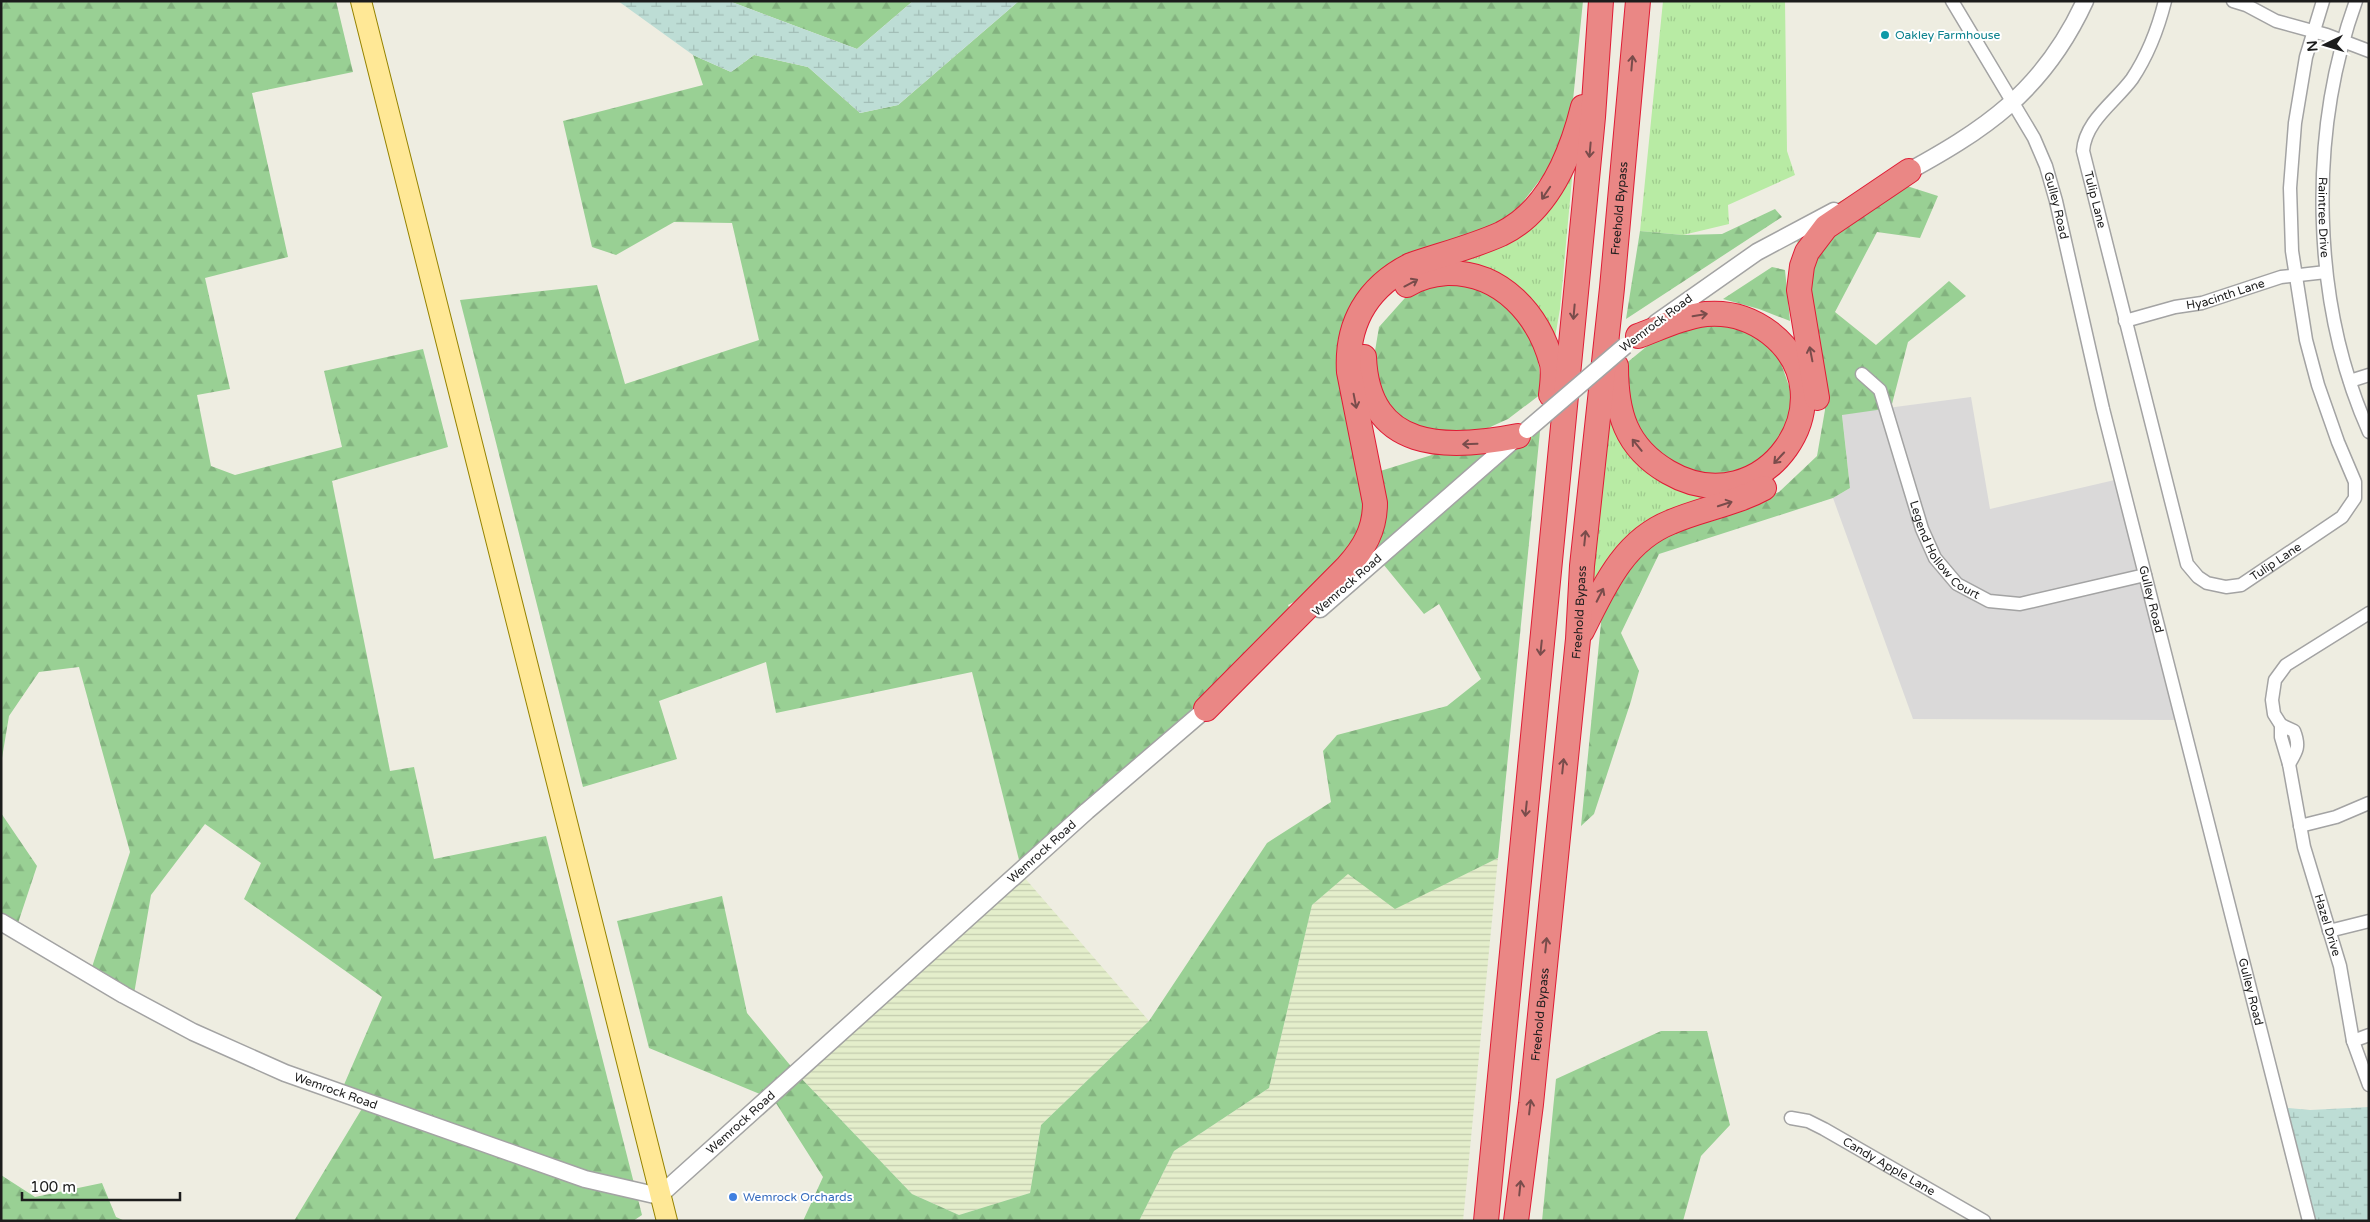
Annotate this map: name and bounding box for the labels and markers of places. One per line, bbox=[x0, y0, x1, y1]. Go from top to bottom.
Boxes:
place label: Oakley Farmhouse bbox=[1895, 28, 2001, 42]
marker: Oakley Farmhouse bbox=[1879, 29, 1891, 41]
place label: Wemrock Orchards bbox=[743, 1190, 853, 1204]
marker: Wemrock Orchards bbox=[727, 1191, 739, 1203]

